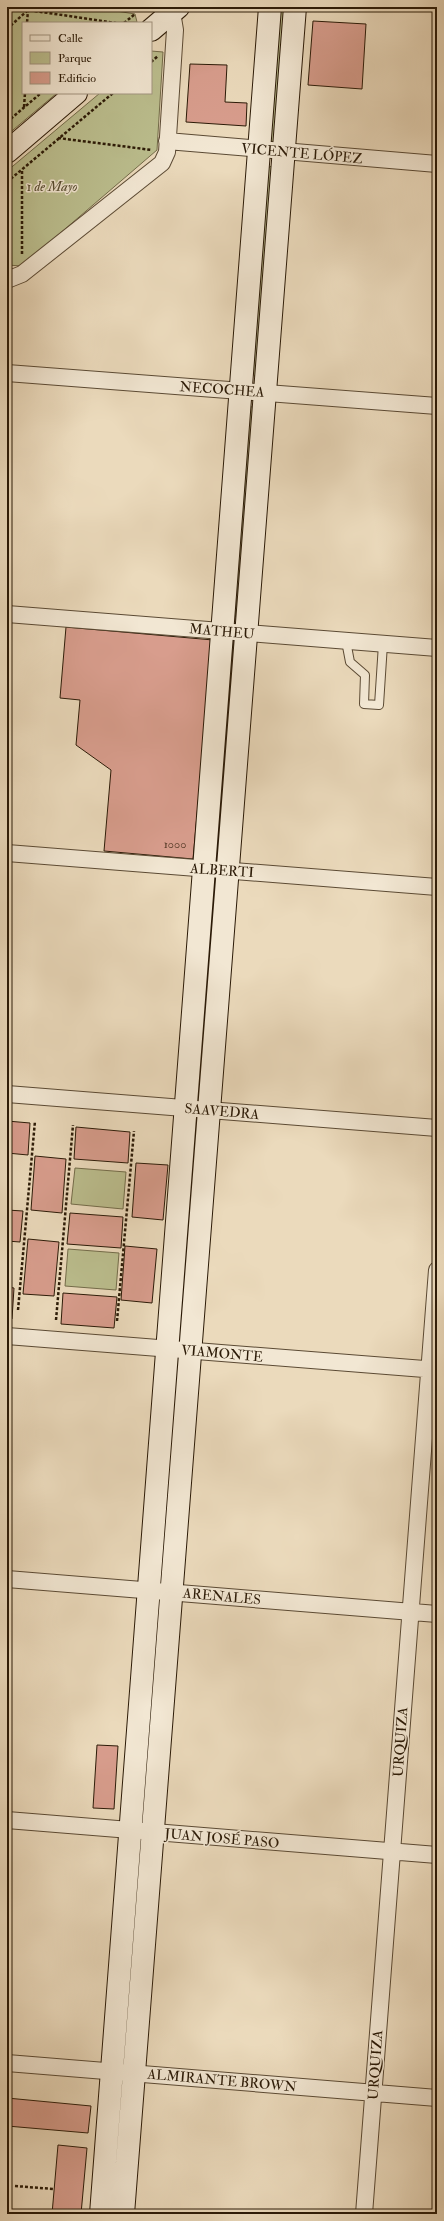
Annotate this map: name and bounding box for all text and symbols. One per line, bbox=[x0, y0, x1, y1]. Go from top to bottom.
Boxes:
legend bbox=[22, 22, 152, 94]
text: Calle bbox=[58, 31, 83, 46]
text: Parque bbox=[58, 51, 92, 66]
text: Edificio bbox=[58, 71, 96, 86]
street label: VICENTE LÓPEZ bbox=[240, 140, 364, 167]
park label: 1 de Mayo bbox=[26, 178, 78, 195]
street label: NECOCHEA bbox=[179, 378, 265, 401]
street label: MATHEU bbox=[189, 620, 256, 643]
house number: 1000 bbox=[164, 837, 186, 852]
street label: ALBERTI bbox=[188, 860, 255, 881]
street label: SAAVEDRA bbox=[184, 1100, 260, 1123]
street label: VIAMONTE bbox=[180, 1341, 264, 1366]
street label: ARENALES bbox=[181, 1585, 262, 1608]
street label: URQUIZA bbox=[390, 1706, 411, 1778]
street label: JUAN JOSÉ PASO bbox=[163, 1825, 280, 1852]
street label: URQUIZA bbox=[365, 2029, 386, 2101]
street label: ALMIRANTE BROWN bbox=[146, 2065, 298, 2096]

